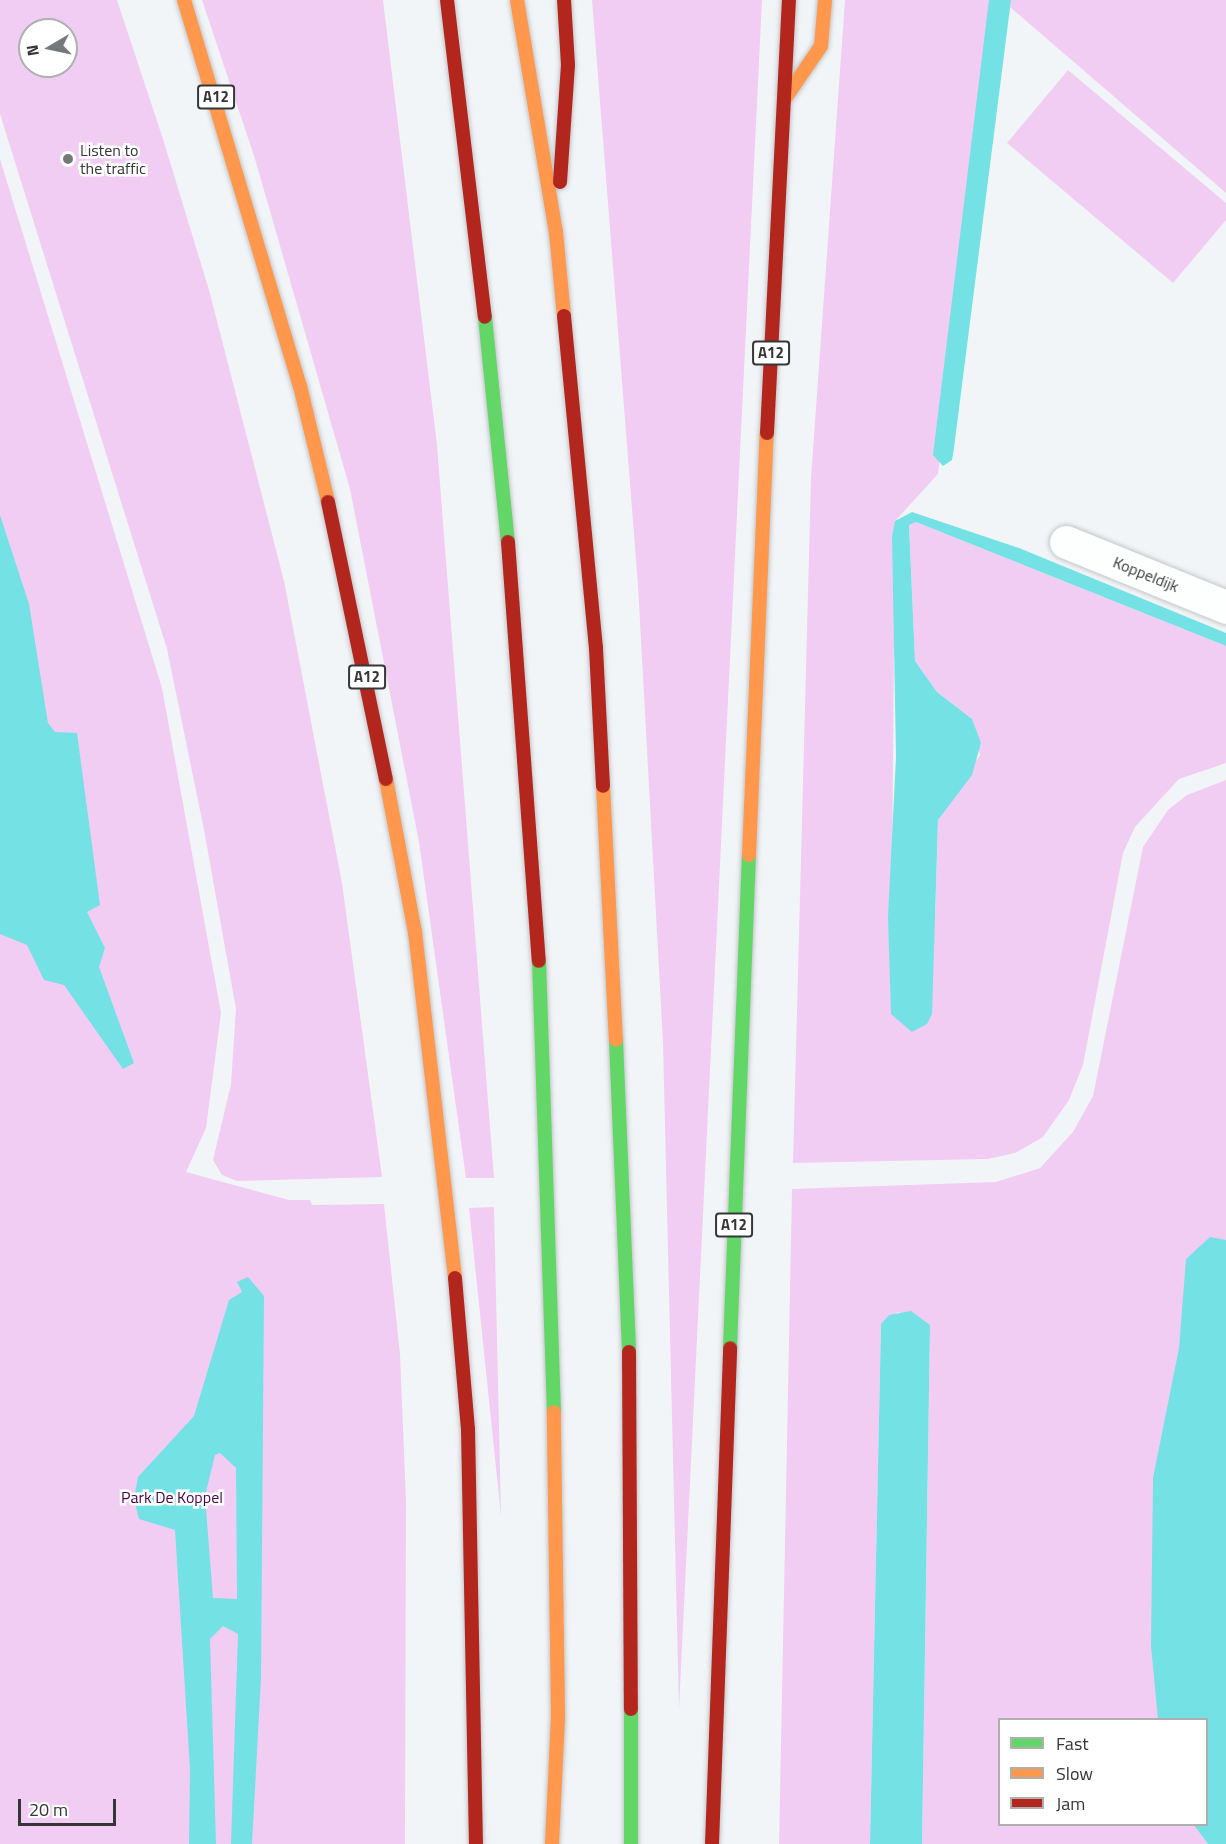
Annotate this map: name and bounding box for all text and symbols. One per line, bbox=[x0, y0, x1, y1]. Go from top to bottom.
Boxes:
north arrow bbox=[18, 18, 78, 78]
text: N bbox=[19, 43, 45, 58]
road number: A12 bbox=[196, 85, 236, 109]
place label: Listen to the traffic bbox=[80, 140, 146, 178]
marker: Listen to the traffic bbox=[61, 152, 75, 166]
road number: A12 bbox=[752, 341, 790, 365]
street label: Koppeldijk bbox=[1110, 552, 1182, 596]
road number: A12 bbox=[348, 665, 386, 689]
road number: A12 bbox=[714, 1213, 754, 1237]
park label: Park De Koppel bbox=[121, 1487, 223, 1507]
legend bbox=[998, 1718, 1208, 1826]
text: Fast bbox=[1056, 1730, 1089, 1757]
text: Slow bbox=[1056, 1760, 1093, 1787]
scale bar bbox=[21, 1787, 118, 1825]
text: Jam bbox=[1056, 1790, 1085, 1817]
text: 20 m bbox=[29, 1796, 68, 1823]

